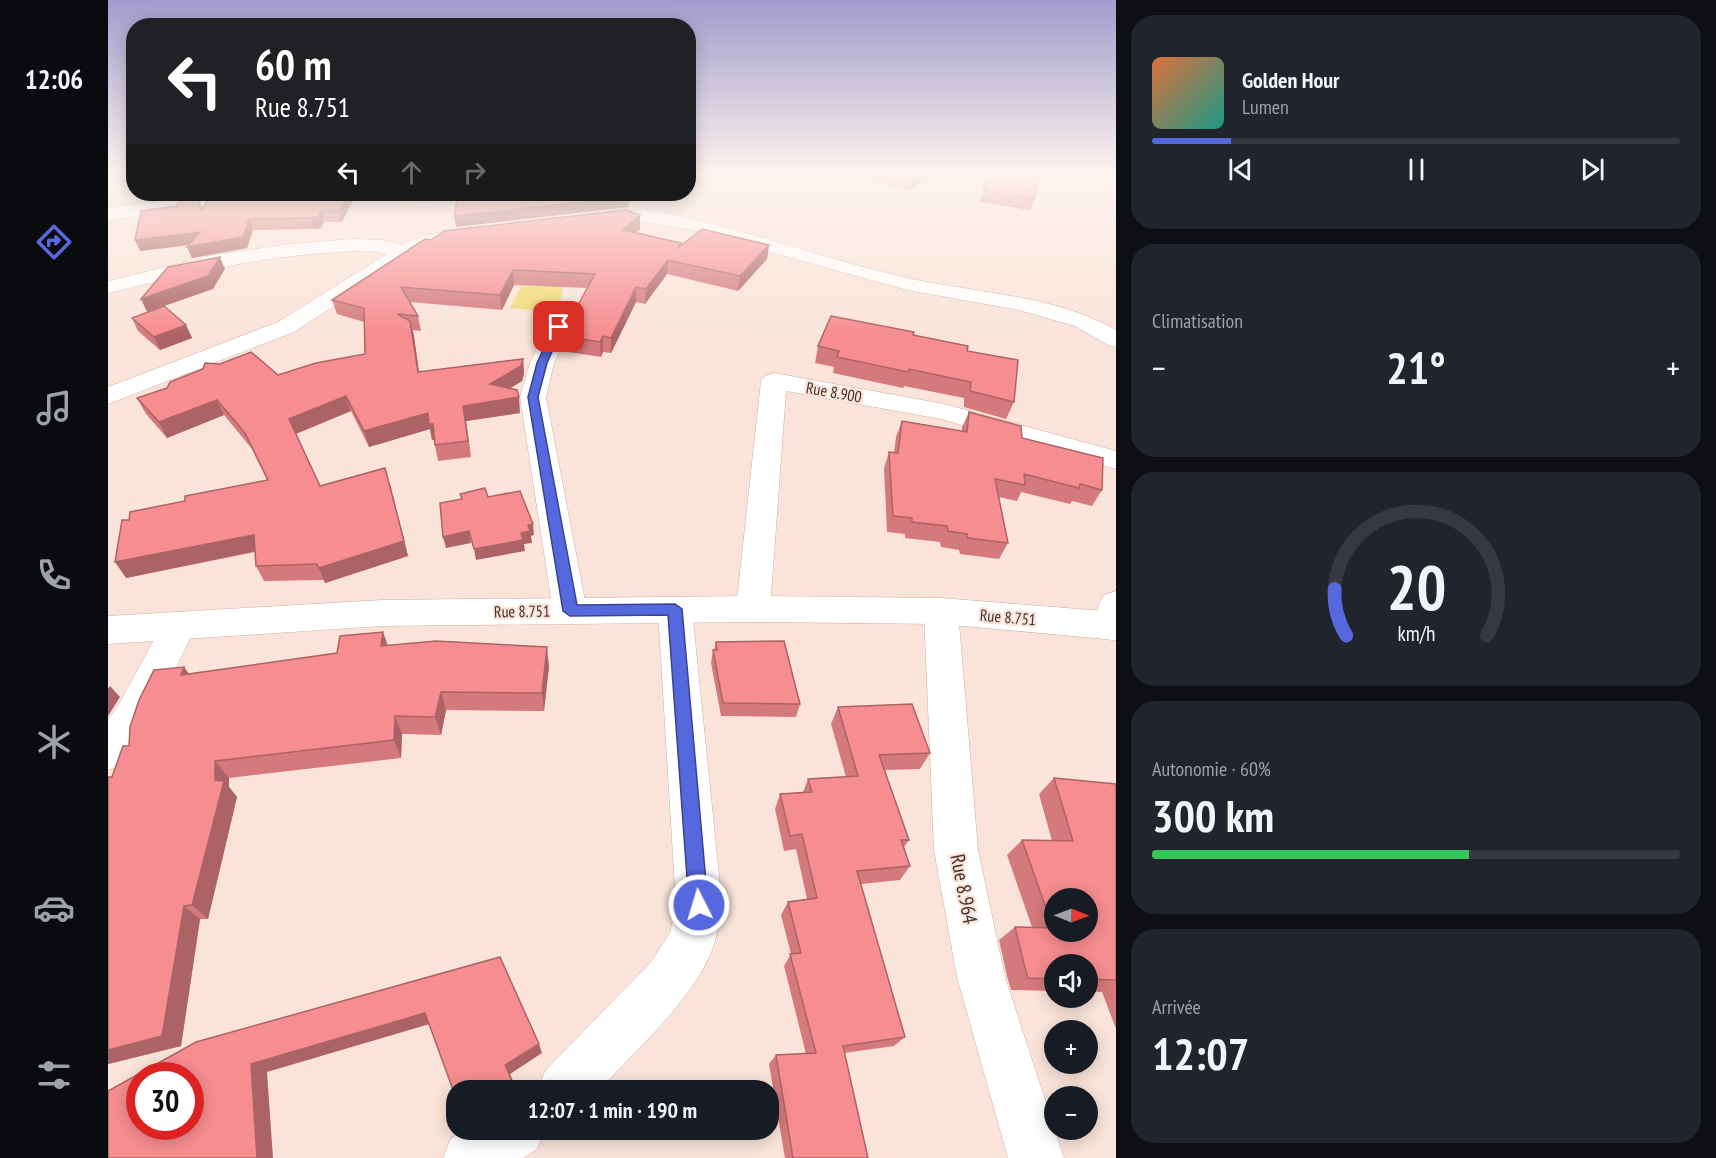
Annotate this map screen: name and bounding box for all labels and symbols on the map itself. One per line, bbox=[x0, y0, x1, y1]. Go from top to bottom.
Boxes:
pin bbox=[533, 301, 584, 352]
street label: Rue 8.900 bbox=[805, 377, 863, 407]
street label: Rue 8.751 bbox=[494, 601, 550, 621]
street label: Rue 8.751 bbox=[979, 605, 1037, 629]
street label: Rue 8.964 bbox=[945, 852, 983, 926]
position arrow bbox=[667, 873, 731, 937]
north arrow bbox=[1044, 888, 1098, 942]
speed limit sign: 30 bbox=[126, 1062, 204, 1140]

